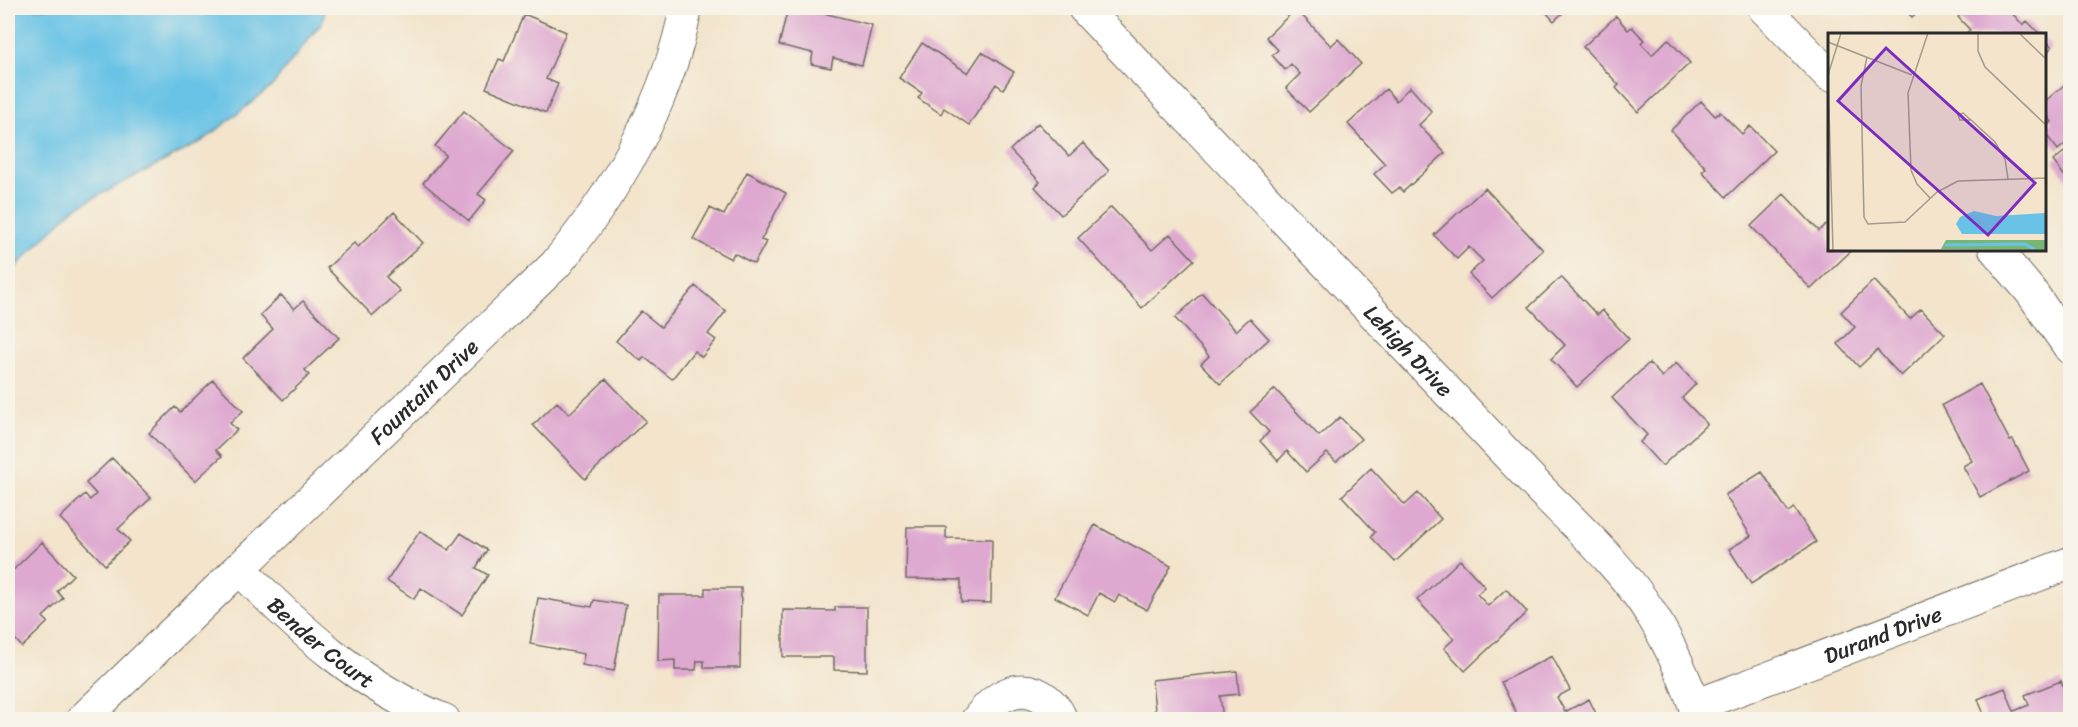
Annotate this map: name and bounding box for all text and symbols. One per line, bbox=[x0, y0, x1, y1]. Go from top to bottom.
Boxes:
inset map bbox=[1828, 33, 2045, 250]
street label: Lehigh Drive bbox=[1354, 295, 1463, 407]
street label: Fountain Drive bbox=[360, 329, 488, 454]
street label: Bender Court bbox=[258, 587, 383, 700]
street label: Durand Drive bbox=[1818, 595, 1948, 675]

